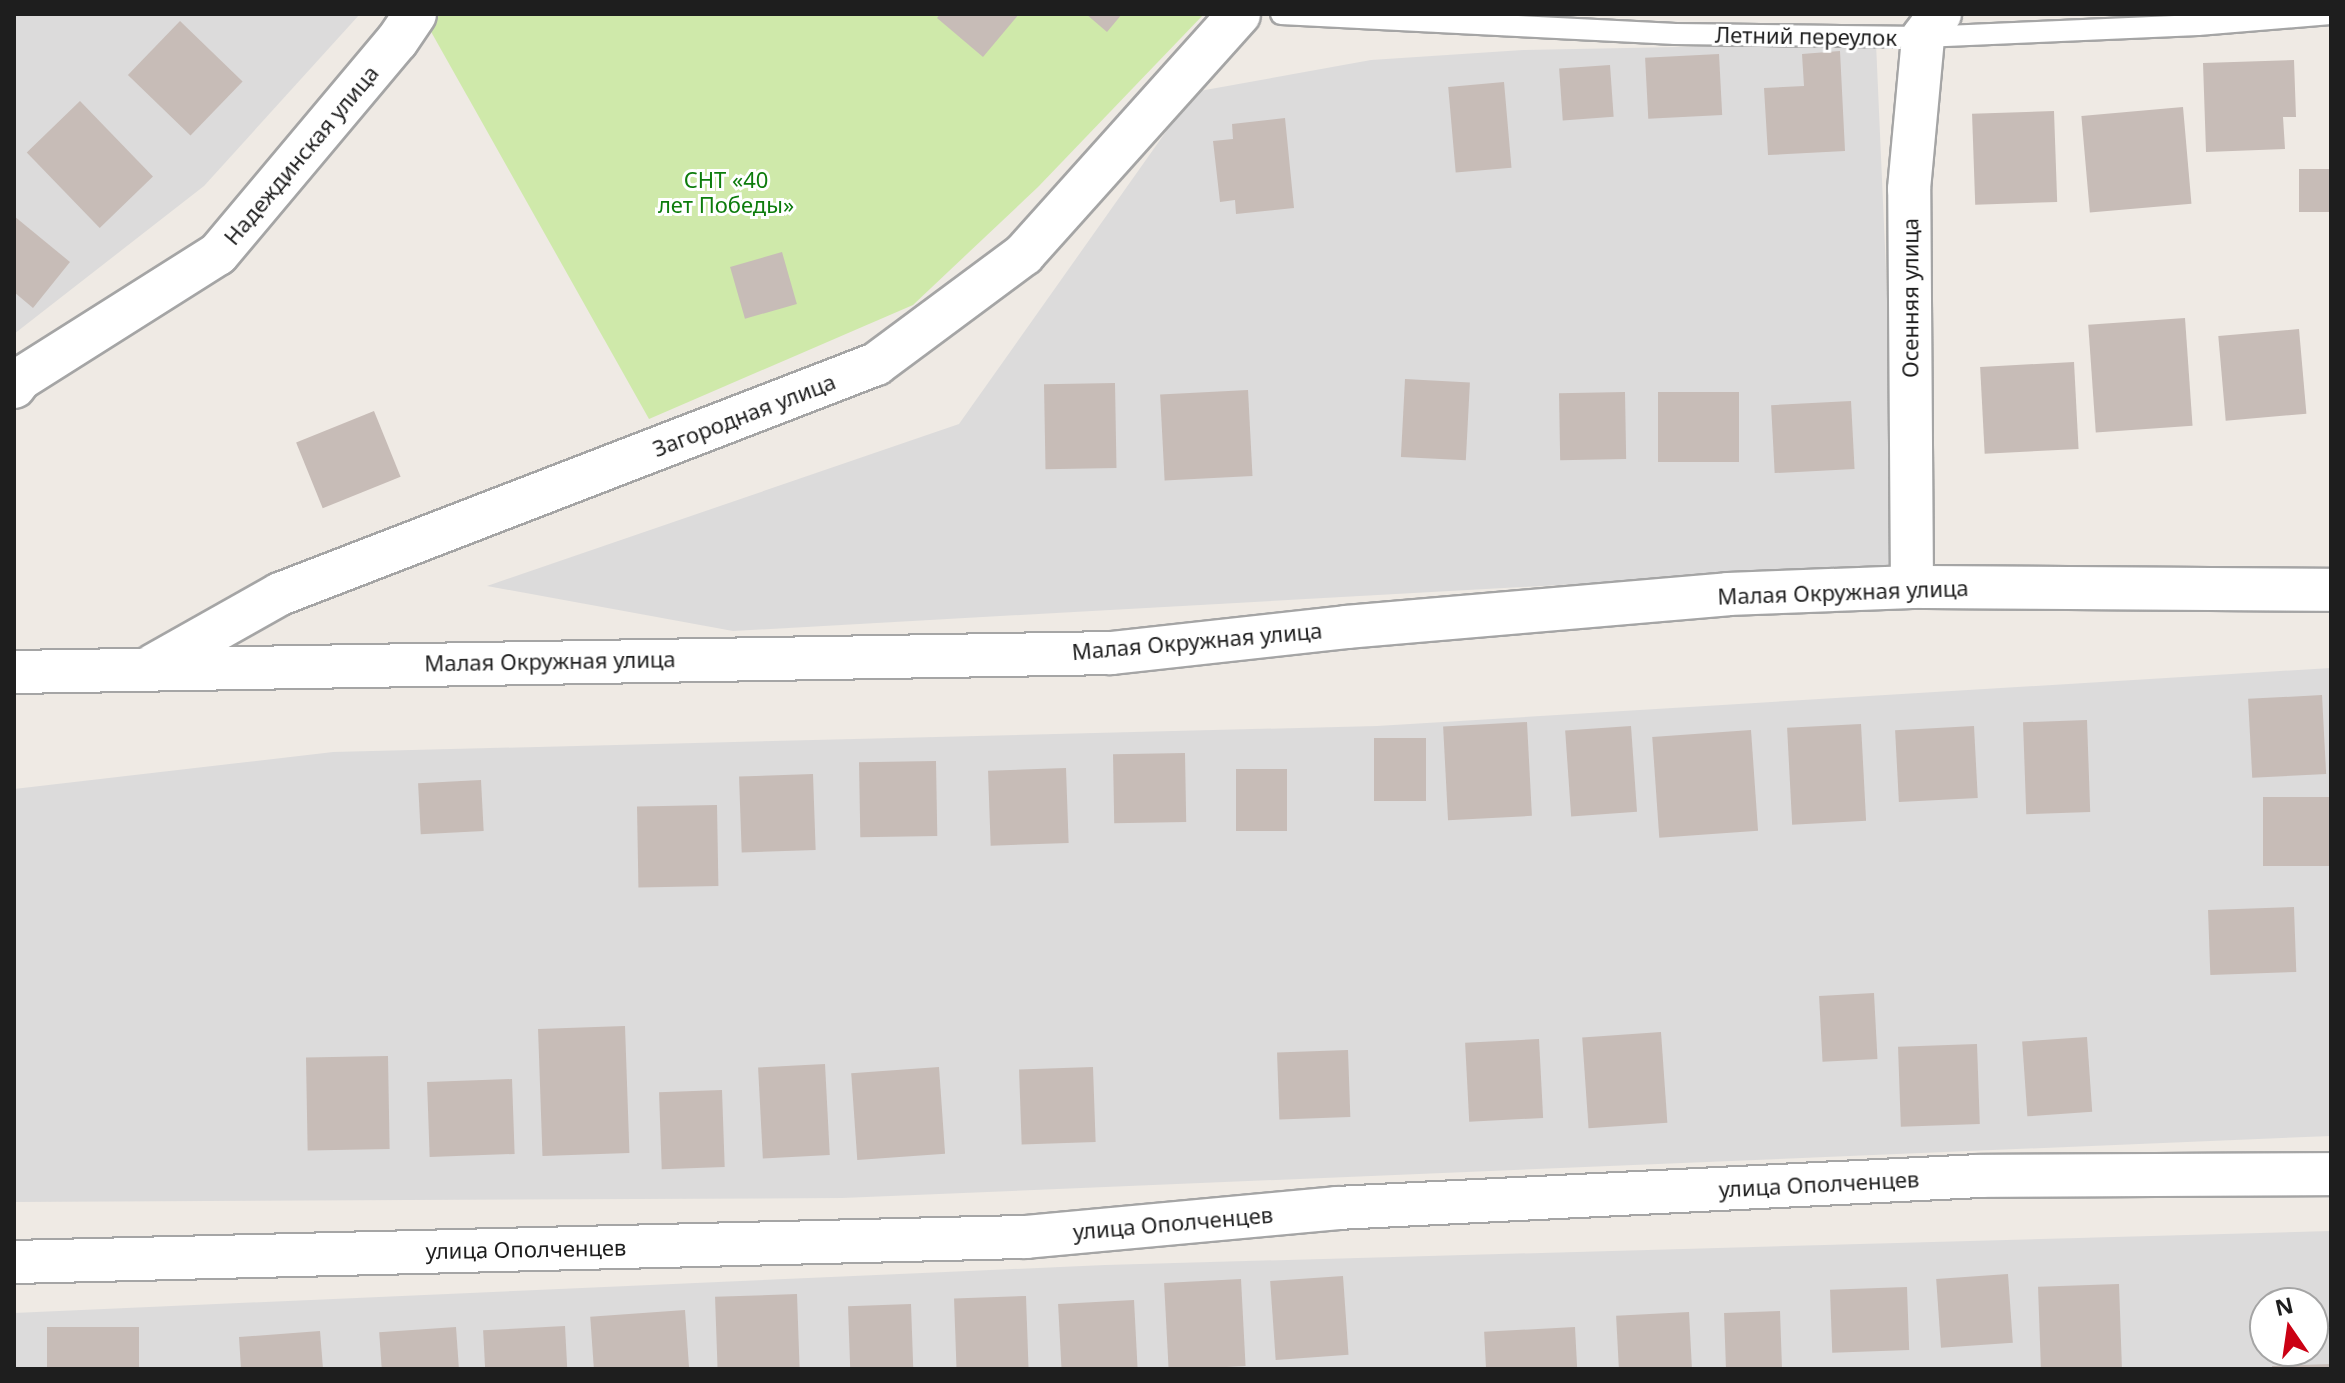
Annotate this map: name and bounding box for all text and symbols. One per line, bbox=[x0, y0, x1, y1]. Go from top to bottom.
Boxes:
street label: Летний переулок bbox=[1715, 21, 1897, 51]
street label: Надеждинская улица bbox=[218, 60, 384, 250]
park label: СНТ «40 лет Победы» bbox=[658, 166, 794, 218]
street label: Осенняя улица bbox=[1897, 218, 1923, 378]
street label: Загородная улица bbox=[649, 368, 839, 462]
street label: Малая Окружная улица bbox=[1717, 574, 1969, 610]
street label: Малая Окружная улица bbox=[1071, 617, 1323, 665]
street label: Малая Окружная улица bbox=[424, 646, 676, 676]
street label: улица Ополченцев bbox=[1718, 1166, 1920, 1202]
street label: улица Ополченцев bbox=[1072, 1201, 1274, 1245]
street label: улица Ополченцев bbox=[425, 1234, 627, 1264]
north arrow bbox=[2249, 1287, 2329, 1367]
text: N bbox=[2272, 1289, 2296, 1322]

